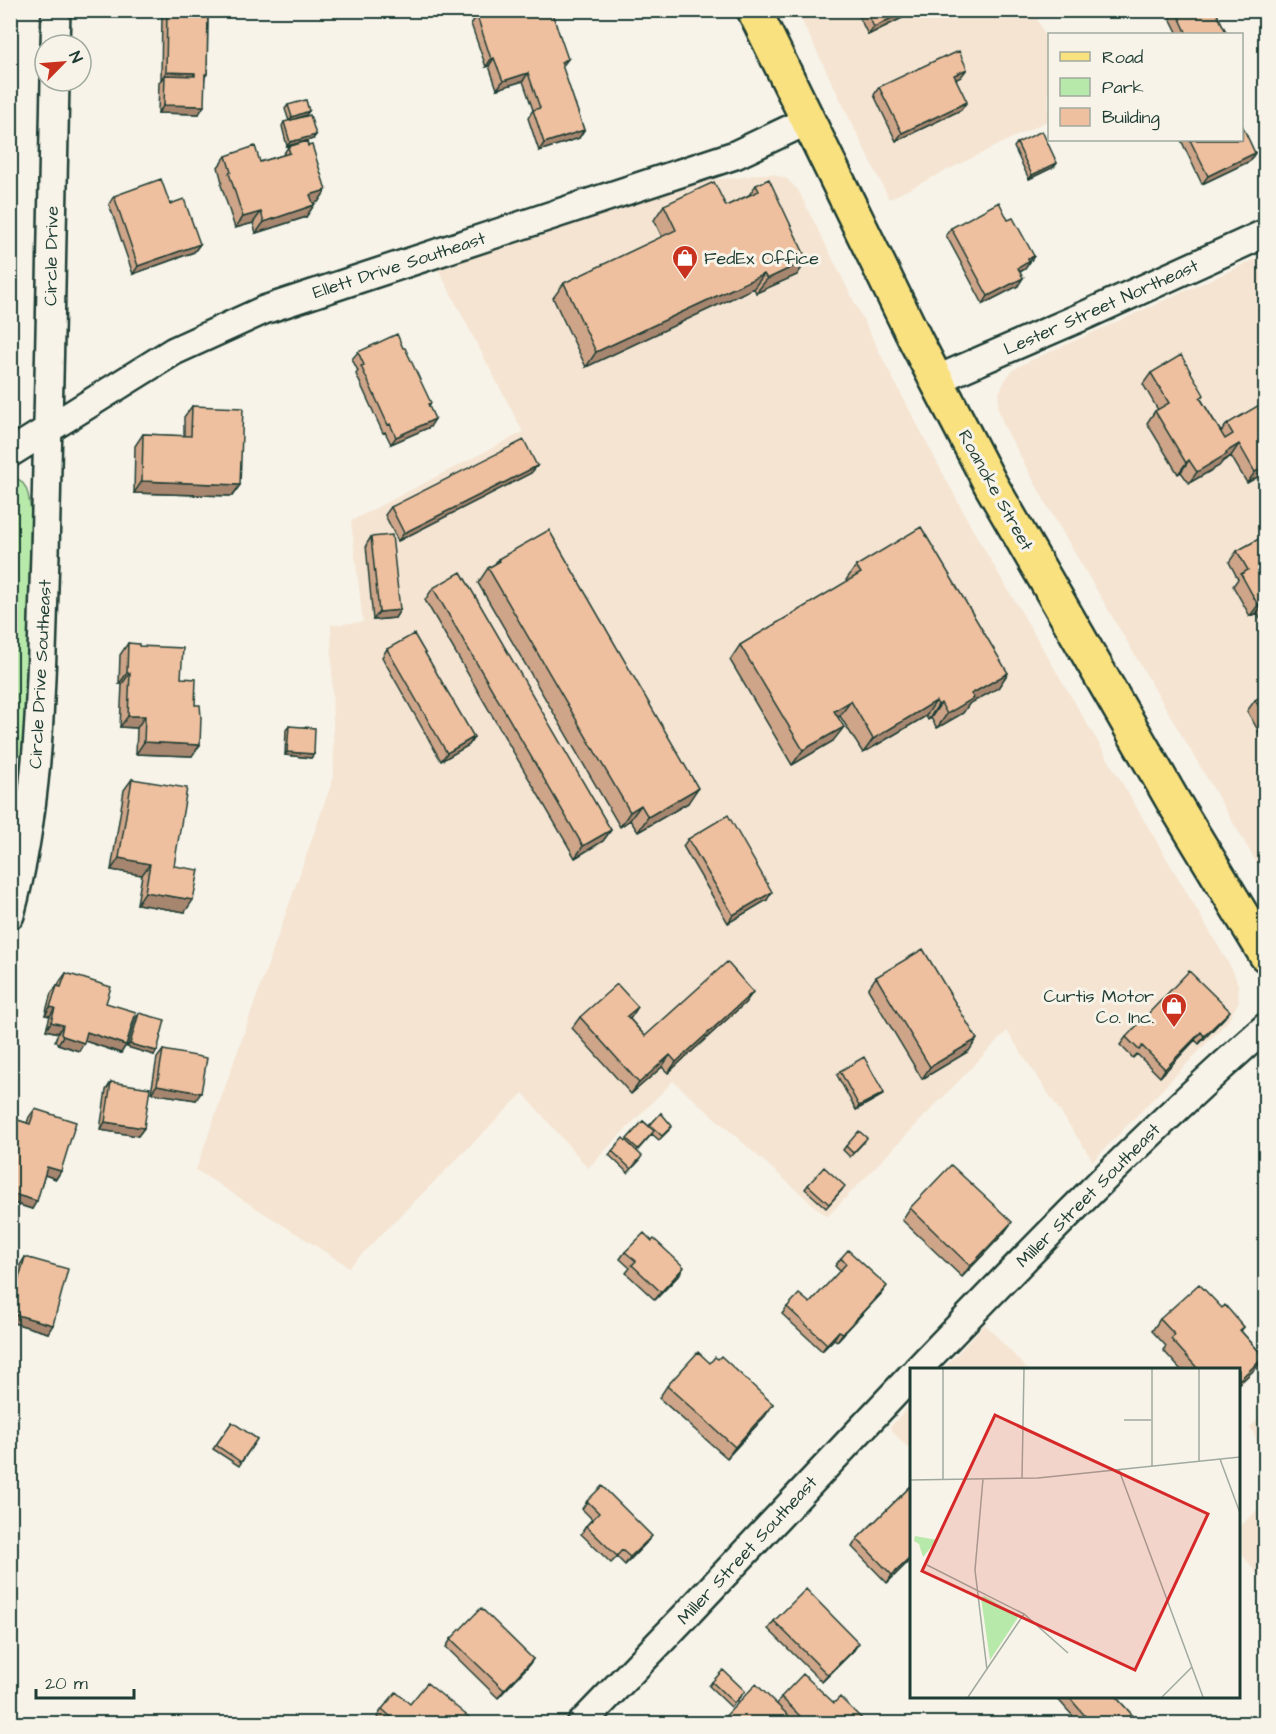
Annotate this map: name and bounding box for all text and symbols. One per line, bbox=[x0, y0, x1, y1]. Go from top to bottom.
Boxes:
north arrow bbox=[33, 33, 93, 93]
legend bbox=[1048, 33, 1243, 141]
text: Road bbox=[1102, 45, 1143, 70]
text: N bbox=[64, 48, 88, 66]
text: Park bbox=[1102, 75, 1144, 100]
text: Building bbox=[1102, 105, 1160, 131]
street label: Circle Drive bbox=[38, 206, 65, 306]
street label: Ellett Drive Southeast bbox=[309, 225, 490, 305]
shop icon: FedEx Office bbox=[670, 243, 700, 281]
place label: FedEx Office bbox=[704, 246, 819, 271]
street label: Lester Street Northeast bbox=[1000, 253, 1203, 362]
street label: Roanoke Street bbox=[952, 425, 1040, 556]
street label: Circle Drive Southeast bbox=[23, 578, 58, 769]
place label: Curtis Motor Co. Inc. bbox=[1044, 984, 1154, 1030]
shop icon: Curtis Motor Co. Inc. bbox=[1159, 991, 1189, 1029]
street label: Miller Street Southeast bbox=[1011, 1117, 1167, 1273]
inset map bbox=[910, 1368, 1240, 1698]
street label: Miller Street Southeast bbox=[672, 1470, 824, 1630]
scale bar bbox=[36, 1662, 134, 1700]
text: 20 m bbox=[45, 1671, 88, 1696]

